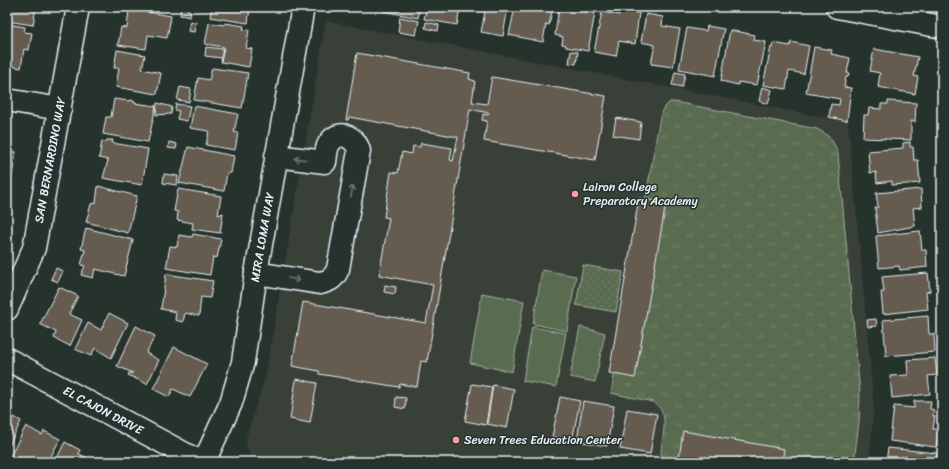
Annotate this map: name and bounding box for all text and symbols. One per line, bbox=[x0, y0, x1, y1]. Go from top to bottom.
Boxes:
street label: SAN BERNARDINO WAY bbox=[28, 94, 73, 225]
one-way arrow bbox=[294, 155, 307, 163]
place label: Lairon College Preparatory Academy bbox=[583, 176, 698, 212]
one-way arrow bbox=[348, 185, 356, 198]
marker: Lairon College Preparatory Academy bbox=[570, 189, 580, 199]
street label: MIRA LOMA WAY bbox=[244, 190, 281, 283]
one-way arrow bbox=[287, 275, 300, 283]
street label: EL CAJON DRIVE bbox=[59, 380, 149, 441]
place label: Seven Trees Education Center bbox=[464, 429, 623, 451]
marker: Seven Trees Education Center bbox=[451, 435, 461, 445]

